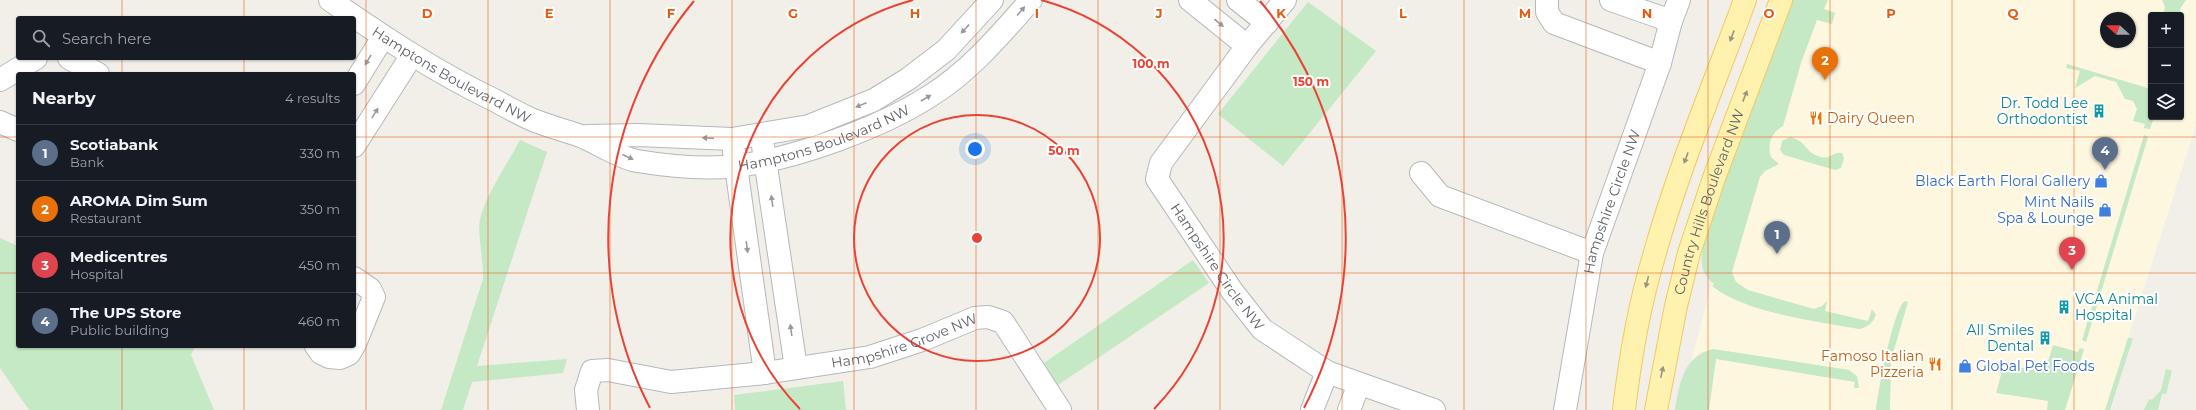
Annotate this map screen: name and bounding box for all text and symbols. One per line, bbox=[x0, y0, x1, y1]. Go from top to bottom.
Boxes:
text: D bbox=[422, 5, 433, 21]
text: E bbox=[545, 5, 554, 21]
text: F bbox=[667, 5, 675, 21]
text: G bbox=[788, 5, 798, 21]
text: H bbox=[910, 5, 920, 21]
text: I bbox=[1035, 5, 1039, 21]
text: J bbox=[1154, 5, 1163, 21]
text: K bbox=[1276, 5, 1286, 21]
text: L bbox=[1399, 5, 1407, 21]
text: M bbox=[1519, 5, 1531, 21]
text: N bbox=[1642, 5, 1652, 21]
text: O bbox=[1764, 5, 1775, 21]
text: P bbox=[1886, 5, 1896, 21]
text: Q bbox=[2008, 5, 2019, 21]
one-way arrow bbox=[1017, 6, 1026, 16]
north arrow bbox=[2100, 12, 2136, 48]
map controls bbox=[2148, 12, 2184, 120]
button: + bbox=[2148, 12, 2184, 48]
search box bbox=[16, 16, 356, 60]
one-way arrow bbox=[1214, 19, 1224, 27]
street label: Hamptons Boulevard NW bbox=[369, 22, 534, 127]
one-way arrow bbox=[961, 24, 970, 33]
icon: search bbox=[30, 27, 52, 49]
text: Search here bbox=[62, 29, 151, 48]
one-way arrow bbox=[1728, 31, 1734, 43]
pin: 2 bbox=[1812, 47, 1838, 80]
button: − bbox=[2148, 48, 2184, 84]
one-way arrow bbox=[365, 54, 372, 66]
text: 100 m bbox=[1133, 56, 1169, 71]
text: 150 m bbox=[1293, 74, 1329, 89]
button: layers bbox=[2148, 84, 2184, 120]
text: Nearby bbox=[32, 88, 96, 108]
text: 4 results bbox=[285, 90, 340, 106]
one-way arrow bbox=[1743, 90, 1749, 102]
place label: Dr. Todd Lee Orthodontist bbox=[1997, 94, 2088, 128]
one-way arrow bbox=[920, 95, 932, 102]
street label: Hamptons Boulevard NW bbox=[737, 100, 913, 175]
one-way arrow bbox=[855, 102, 867, 108]
building icon: Dr. Todd Lee Orthodontist bbox=[2091, 103, 2107, 119]
street label: Country Hills Boulevard NW bbox=[1670, 106, 1748, 297]
one-way arrow bbox=[371, 108, 379, 118]
place label: Dairy Queen bbox=[1827, 109, 1915, 127]
restaurant icon: Dairy Queen bbox=[1808, 110, 1824, 126]
street label: Hampshire Circle NW bbox=[1580, 127, 1645, 275]
text: Scotiabank bbox=[70, 135, 158, 154]
one-way arrow bbox=[702, 135, 714, 142]
pin: 4 bbox=[2092, 137, 2118, 170]
your location bbox=[965, 139, 985, 159]
text: 50 m bbox=[1048, 143, 1080, 158]
text: 1 bbox=[42, 145, 48, 161]
text: 330 m bbox=[300, 145, 340, 161]
one-way arrow bbox=[1683, 153, 1689, 165]
text: Bank bbox=[70, 154, 104, 170]
one-way arrow bbox=[622, 154, 633, 160]
place label: Black Earth Floral Gallery bbox=[1915, 172, 2090, 190]
shop icon: Black Earth Floral Gallery bbox=[2093, 173, 2109, 189]
text: AROMA Dim Sum bbox=[70, 191, 208, 210]
place label: Mint Nails Spa & Lounge bbox=[1997, 193, 2094, 227]
one-way arrow bbox=[769, 195, 775, 207]
street label: Hampshire Circle NW bbox=[1167, 200, 1269, 334]
text: 2 bbox=[41, 201, 49, 217]
text: 350 m bbox=[300, 201, 340, 217]
shop icon: Mint Nails Spa & Lounge bbox=[2097, 202, 2113, 218]
text: Restaurant bbox=[70, 210, 141, 226]
pin: 1 bbox=[1764, 221, 1790, 254]
centre of rings bbox=[970, 231, 984, 245]
pin: 3 bbox=[2059, 237, 2085, 270]
one-way arrow bbox=[744, 241, 750, 253]
text: Medicentres bbox=[70, 247, 168, 266]
text: 3 bbox=[41, 257, 49, 273]
text: 450 m bbox=[298, 257, 340, 273]
text: Hospital bbox=[70, 266, 123, 282]
one-way arrow bbox=[1644, 276, 1650, 288]
place label: VCA Animal Hospital bbox=[2075, 290, 2158, 324]
building icon: VCA Animal Hospital bbox=[2056, 299, 2072, 315]
text: The UPS Store bbox=[70, 303, 182, 322]
street label: Hampshire Grove NW bbox=[830, 309, 980, 372]
text: 4 bbox=[41, 313, 49, 329]
text: 460 m bbox=[298, 313, 340, 329]
place label: All Smiles Dental bbox=[1966, 321, 2034, 355]
text: Public building bbox=[70, 322, 169, 338]
one-way arrow bbox=[788, 324, 794, 336]
building icon: All Smiles Dental bbox=[2037, 330, 2053, 346]
place label: Famoso Italian Pizzeria bbox=[1821, 347, 1924, 381]
restaurant icon: Famoso Italian Pizzeria bbox=[1927, 356, 1943, 372]
place label: Global Pet Foods bbox=[1976, 357, 2095, 375]
shop icon: Global Pet Foods bbox=[1957, 358, 1973, 374]
one-way arrow bbox=[1660, 365, 1666, 378]

